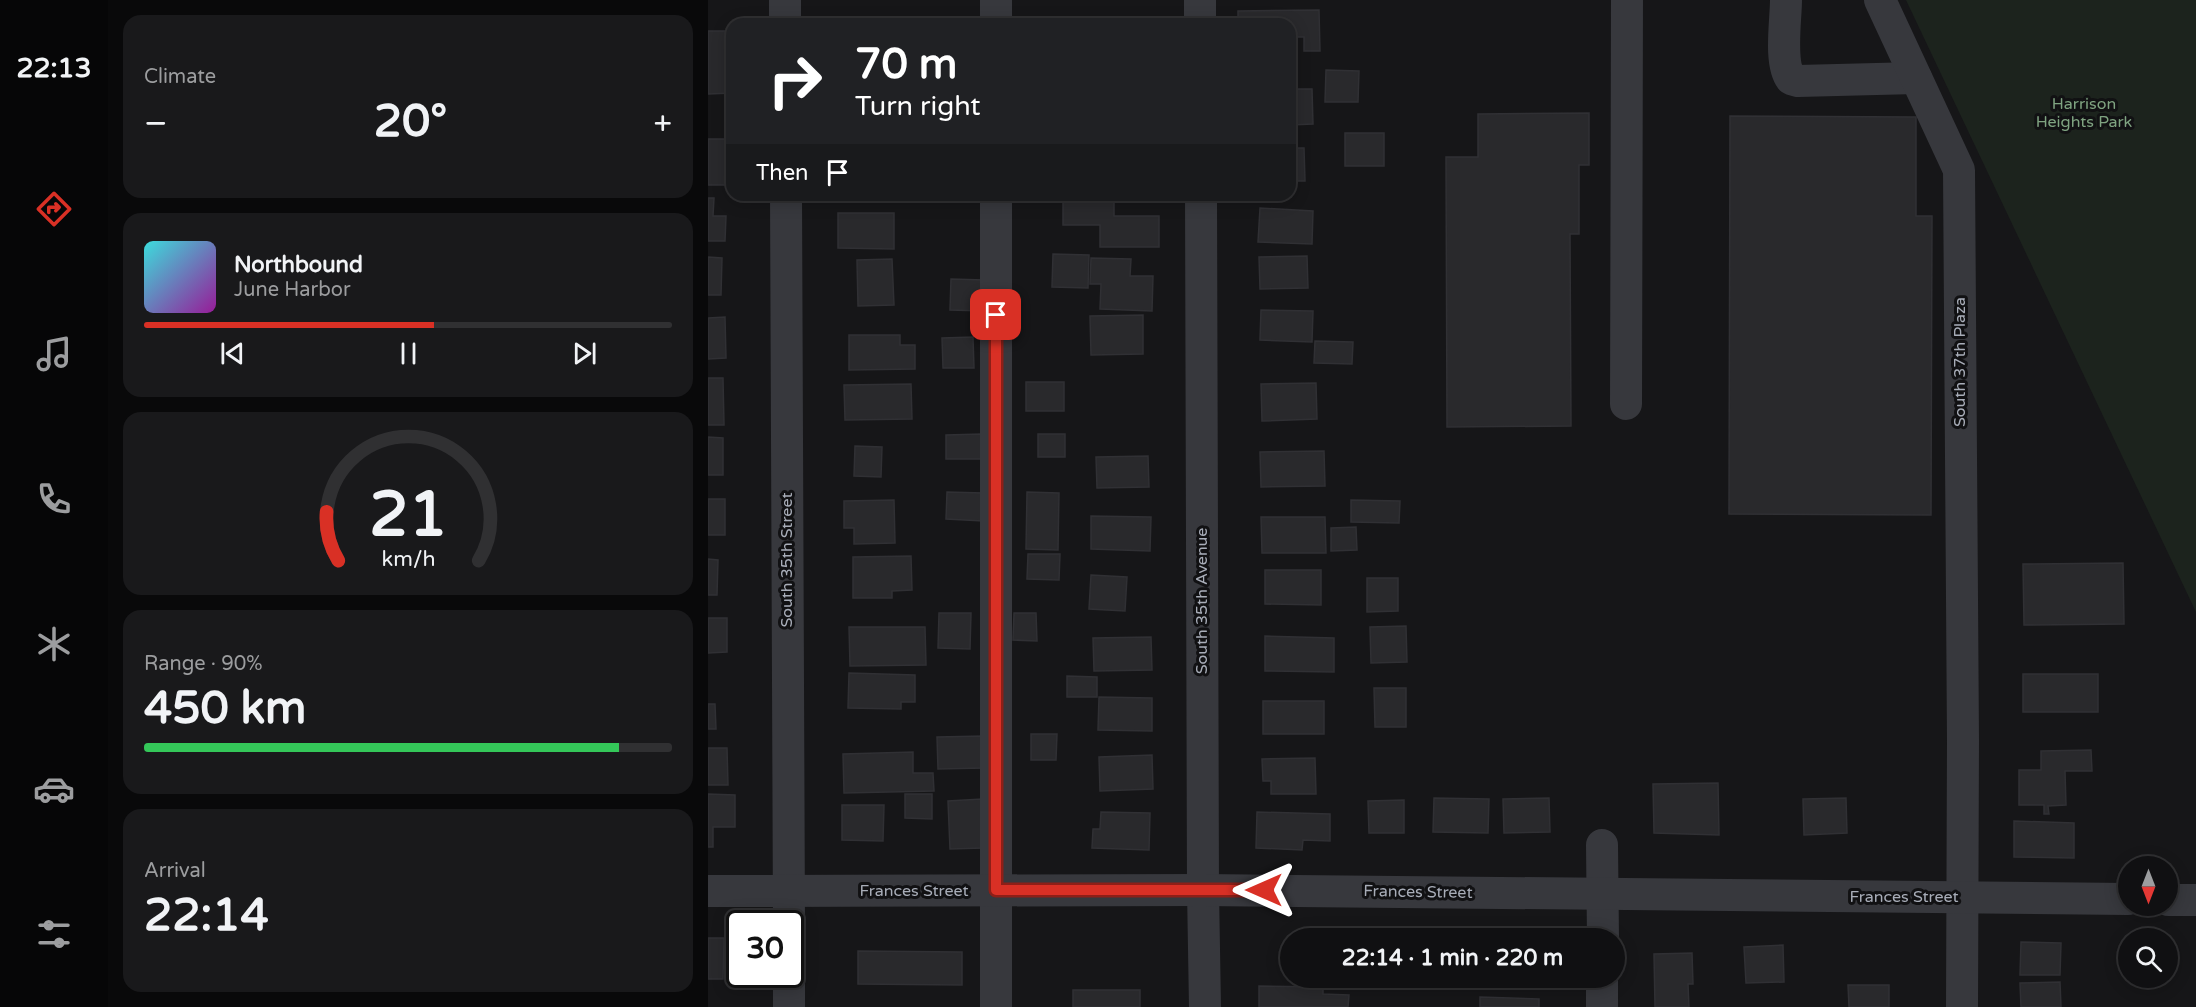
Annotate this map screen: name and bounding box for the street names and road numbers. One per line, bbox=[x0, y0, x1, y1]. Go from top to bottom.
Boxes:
street label: South 37th Plaza bbox=[1950, 297, 1970, 427]
street label: South 35th Street bbox=[777, 492, 797, 628]
street label: South 35th Avenue bbox=[1192, 528, 1212, 674]
street label: Frances Street bbox=[859, 881, 969, 901]
street label: Frances Street bbox=[1363, 881, 1473, 903]
street label: Frances Street bbox=[1849, 887, 1959, 907]

